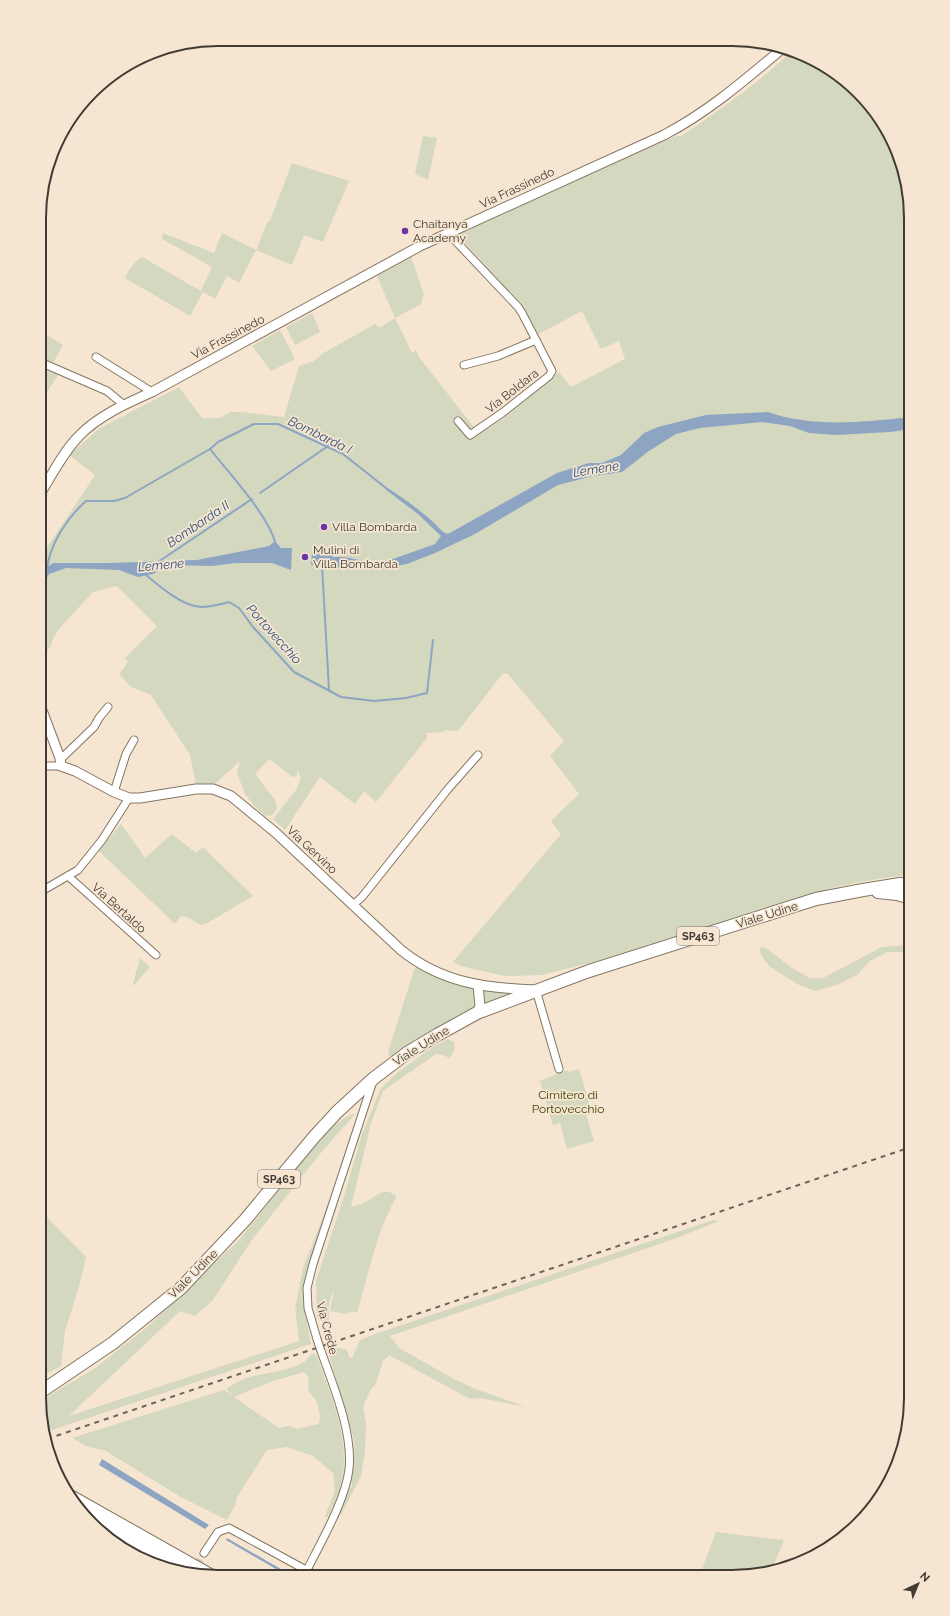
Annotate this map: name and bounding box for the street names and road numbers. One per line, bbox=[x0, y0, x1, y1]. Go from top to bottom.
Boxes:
street label: Via Frassinedo bbox=[478, 165, 556, 211]
street label: Via Frassinedo bbox=[189, 312, 267, 362]
street label: Via Boldara bbox=[483, 366, 541, 416]
street label: Via Gervino bbox=[284, 823, 340, 877]
street label: Via Bertaldo bbox=[89, 880, 149, 936]
street label: Viale Udine bbox=[734, 899, 800, 931]
road number: SP463 bbox=[677, 927, 719, 945]
street label: Viale Udine bbox=[390, 1023, 452, 1069]
road number: SP463 bbox=[258, 1170, 300, 1188]
street label: Viale Udine bbox=[166, 1247, 220, 1301]
street label: Via Crede bbox=[313, 1300, 341, 1356]

